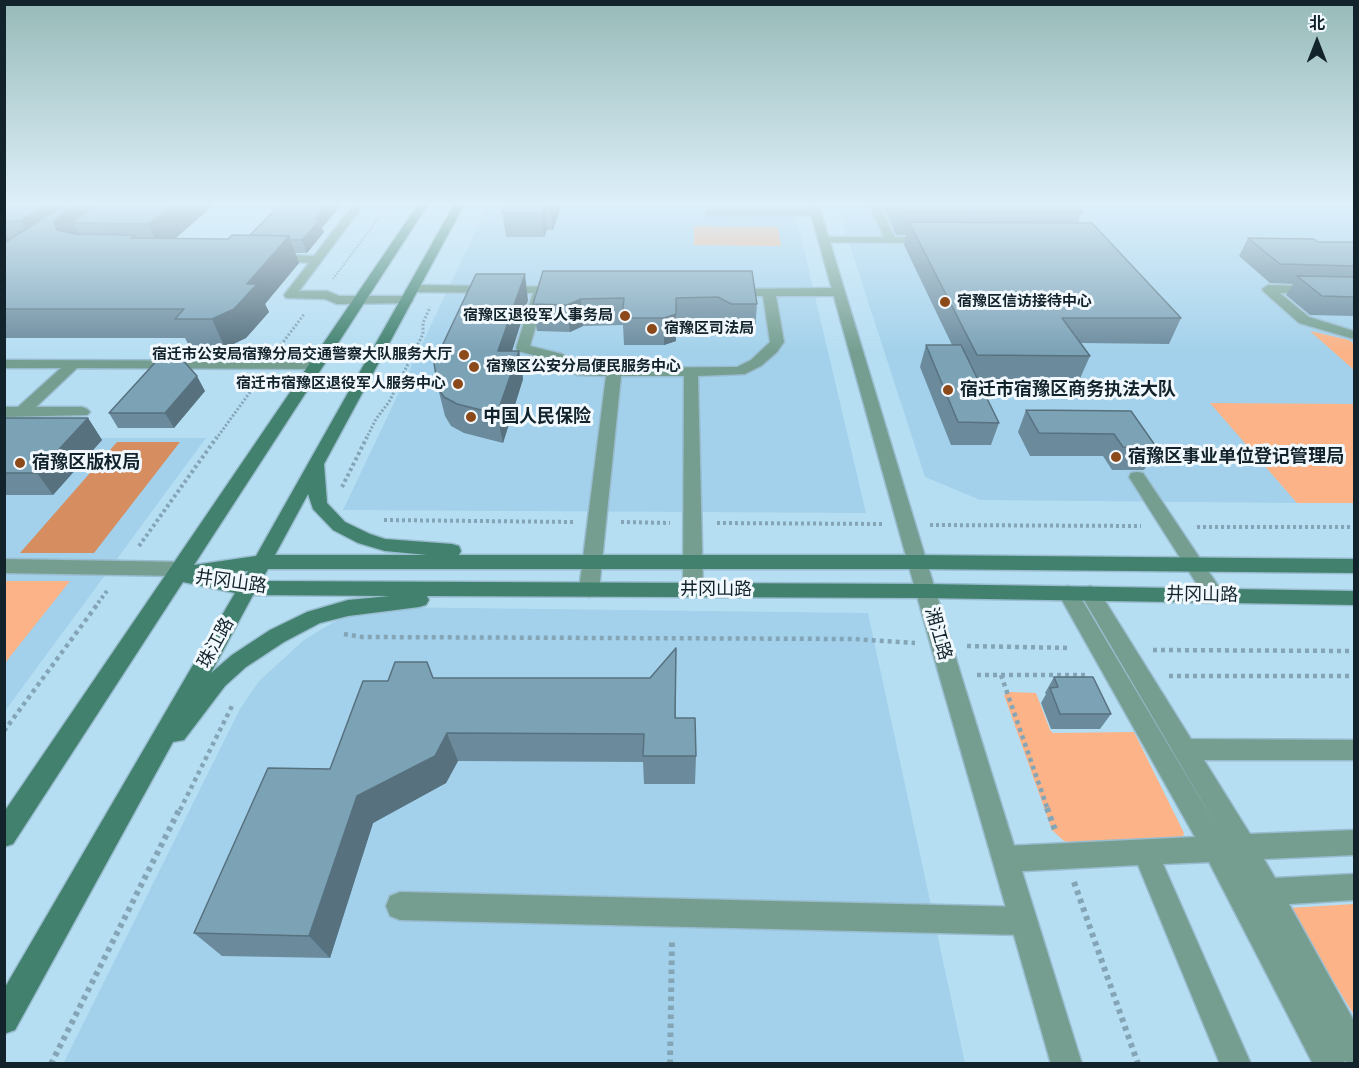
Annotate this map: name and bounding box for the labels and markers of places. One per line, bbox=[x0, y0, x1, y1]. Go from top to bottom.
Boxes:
place label: 宿豫区信访接待中心 bbox=[957, 293, 1092, 311]
marker: 宿豫区信访接待中心 bbox=[938, 295, 952, 309]
place label: 宿豫区退役军人事务局 bbox=[463, 307, 613, 325]
marker: 宿豫区退役军人事务局 bbox=[618, 309, 632, 323]
place label: 宿豫区司法局 bbox=[664, 320, 754, 338]
marker: 宿豫区司法局 bbox=[645, 322, 659, 336]
place label: 宿迁市公安局宿豫分局交通警察大队服务大厅 bbox=[152, 346, 452, 364]
marker: 宿迁市公安局宿豫分局交通警察大队服务大厅 bbox=[457, 348, 471, 362]
place label: 宿豫区公安分局便民服务中心 bbox=[486, 358, 681, 376]
marker: 宿豫区公安分局便民服务中心 bbox=[467, 360, 481, 374]
place label: 宿迁市宿豫区退役军人服务中心 bbox=[236, 375, 446, 393]
marker: 宿迁市宿豫区退役军人服务中心 bbox=[451, 377, 465, 391]
place label: 宿迁市宿豫区商务执法大队 bbox=[960, 379, 1176, 401]
marker: 宿迁市宿豫区商务执法大队 bbox=[941, 383, 955, 397]
place label: 中国人民保险 bbox=[483, 406, 591, 428]
marker: 中国人民保险 bbox=[464, 410, 478, 424]
place label: 宿豫区事业单位登记管理局 bbox=[1128, 446, 1344, 468]
marker: 宿豫区事业单位登记管理局 bbox=[1109, 450, 1123, 464]
place label: 宿豫区版权局 bbox=[32, 452, 140, 474]
marker: 宿豫区版权局 bbox=[13, 456, 27, 470]

